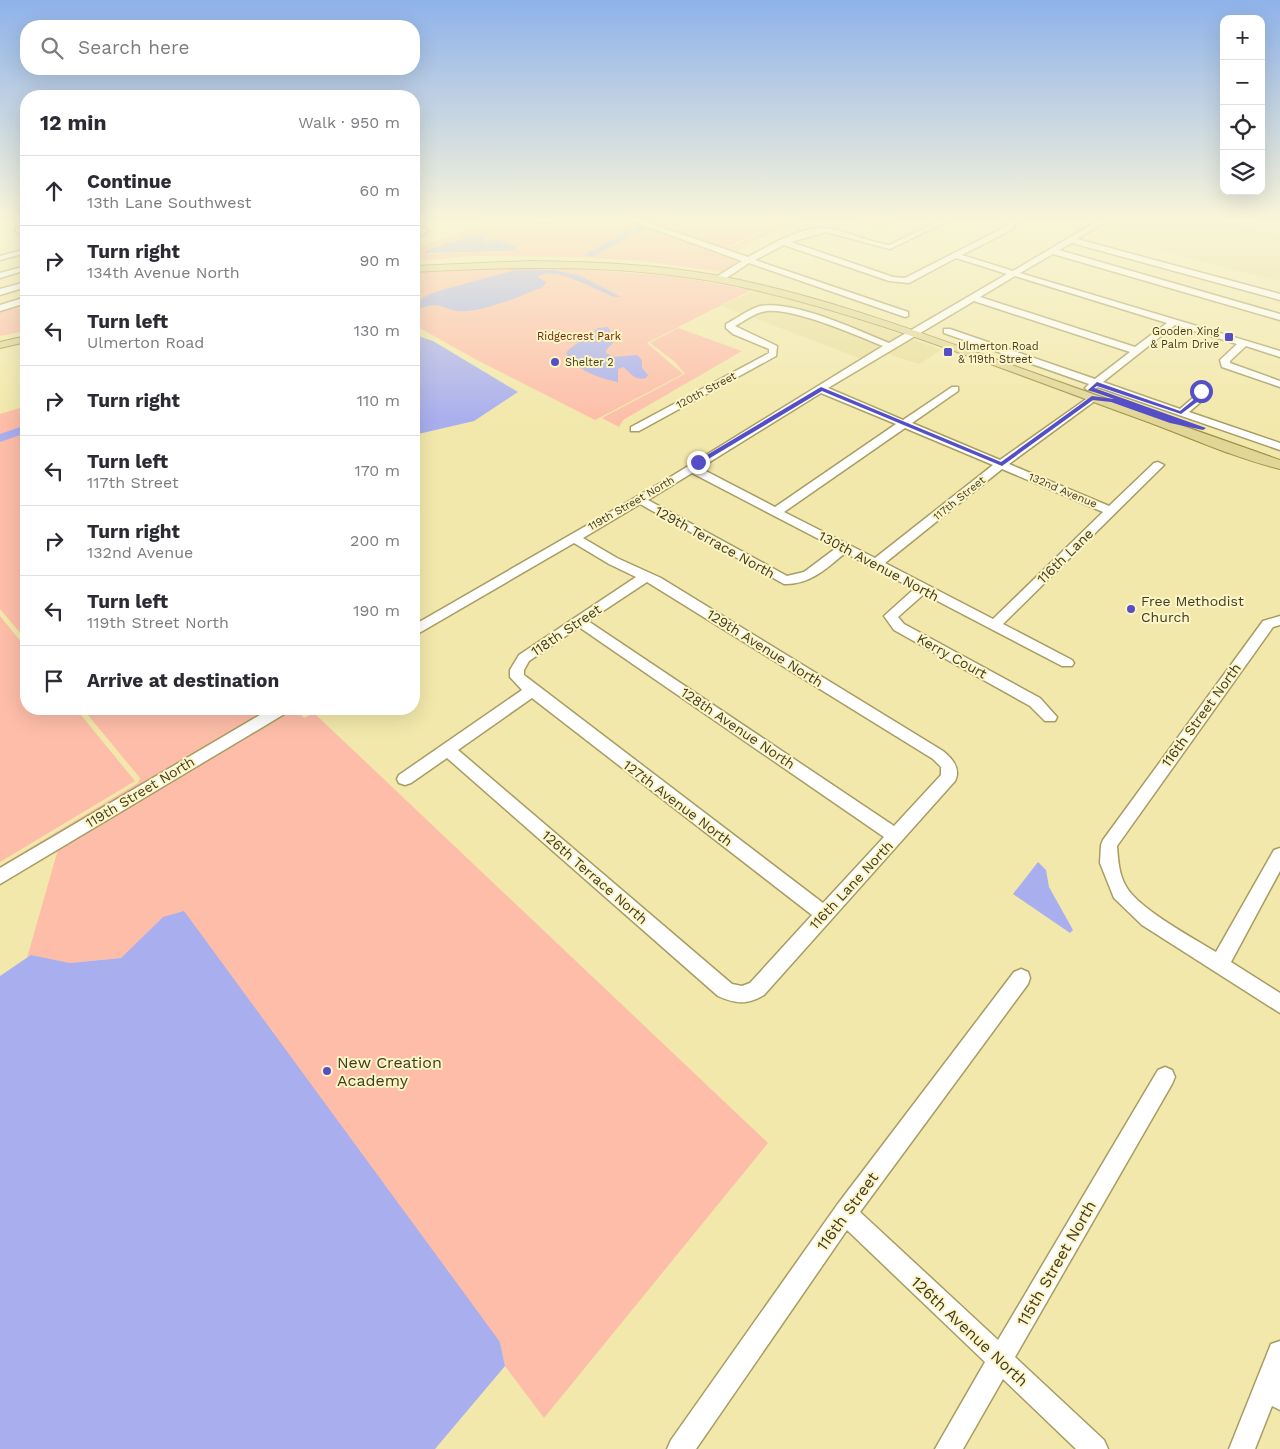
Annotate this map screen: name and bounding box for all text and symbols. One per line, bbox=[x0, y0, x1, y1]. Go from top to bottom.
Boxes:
map controls bbox=[1220, 15, 1265, 195]
button: + bbox=[1220, 15, 1265, 60]
search box bbox=[20, 20, 420, 75]
icon: search bbox=[38, 34, 66, 62]
text: Search here bbox=[78, 36, 189, 59]
button: − bbox=[1220, 60, 1265, 105]
button: locate bbox=[1220, 105, 1265, 150]
text: 12 min bbox=[40, 110, 106, 135]
text: Walk · 950 m bbox=[298, 113, 400, 132]
button: layers bbox=[1220, 150, 1265, 195]
text: Continue bbox=[87, 170, 171, 193]
icon: ahead bbox=[40, 177, 68, 205]
text: 60 m bbox=[360, 181, 400, 200]
text: 13th Lane Southwest bbox=[87, 193, 252, 212]
text: Turn right bbox=[87, 240, 180, 263]
icon: right bbox=[40, 247, 68, 275]
text: 90 m bbox=[359, 251, 400, 270]
text: 134th Avenue North bbox=[87, 263, 240, 282]
text: Turn left bbox=[87, 310, 168, 333]
icon: left bbox=[40, 317, 68, 345]
text: 130 m bbox=[354, 321, 400, 340]
place label: Gooden Xing & Palm Drive bbox=[1151, 325, 1219, 351]
park label: Ridgecrest Park bbox=[537, 330, 621, 343]
marker: Gooden Xing & Palm Drive bbox=[1223, 331, 1235, 343]
text: Ulmerton Road bbox=[87, 333, 204, 352]
place label: Ulmerton Road & 119th Street bbox=[958, 340, 1039, 366]
marker: Ulmerton Road & 119th Street bbox=[942, 346, 954, 358]
marker: Shelter 2 bbox=[549, 356, 561, 368]
place label: Shelter 2 bbox=[565, 356, 614, 369]
street label: 120th Street bbox=[674, 369, 739, 412]
route start bbox=[1190, 380, 1213, 403]
icon: right bbox=[40, 387, 68, 415]
text: Turn right bbox=[87, 389, 180, 412]
text: 110 m bbox=[357, 391, 400, 410]
text: Turn left bbox=[87, 450, 168, 473]
route end bbox=[687, 451, 710, 474]
icon: left bbox=[40, 457, 68, 485]
text: 170 m bbox=[354, 461, 400, 480]
street label: 132nd Avenue bbox=[1027, 470, 1099, 511]
text: 117th Street bbox=[87, 473, 179, 492]
street label: 119th Street North bbox=[586, 473, 677, 533]
street label: 117th Street bbox=[931, 473, 988, 523]
street label: 129th Terrace North bbox=[652, 502, 778, 582]
text: Turn right bbox=[87, 520, 180, 543]
street label: 116th Lane bbox=[1034, 525, 1096, 587]
icon: right bbox=[40, 527, 68, 555]
street label: 130th Avenue North bbox=[816, 528, 942, 604]
text: 200 m bbox=[350, 531, 400, 550]
text: 132nd Avenue bbox=[87, 543, 193, 562]
text: Turn left bbox=[87, 590, 168, 613]
place label: Free Methodist Church bbox=[1141, 593, 1244, 625]
icon: left bbox=[40, 597, 68, 625]
text: 190 m bbox=[353, 601, 400, 620]
street label: 118th Street bbox=[528, 601, 604, 659]
marker: Free Methodist Church bbox=[1125, 603, 1137, 615]
street label: 129th Avenue North bbox=[704, 606, 826, 690]
text: 119th Street North bbox=[87, 613, 229, 632]
street label: Kerry Court bbox=[914, 630, 990, 682]
street label: 116th Street North bbox=[1158, 660, 1244, 770]
icon: arrive bbox=[40, 667, 68, 695]
text: Arrive at destination bbox=[87, 669, 279, 692]
street label: 128th Avenue North bbox=[678, 684, 798, 772]
street label: 119th Street North bbox=[83, 753, 197, 831]
street label: 127th Avenue North bbox=[620, 757, 736, 849]
street label: 126th Terrace North bbox=[539, 827, 651, 927]
street label: 116th Lane North bbox=[806, 838, 896, 932]
place label: New Creation Academy bbox=[337, 1053, 442, 1090]
marker: New Creation Academy bbox=[321, 1065, 333, 1077]
street label: 116th Street bbox=[813, 1168, 882, 1254]
street label: 115th Street North bbox=[1013, 1197, 1100, 1329]
street label: 126th Avenue North bbox=[907, 1272, 1032, 1390]

